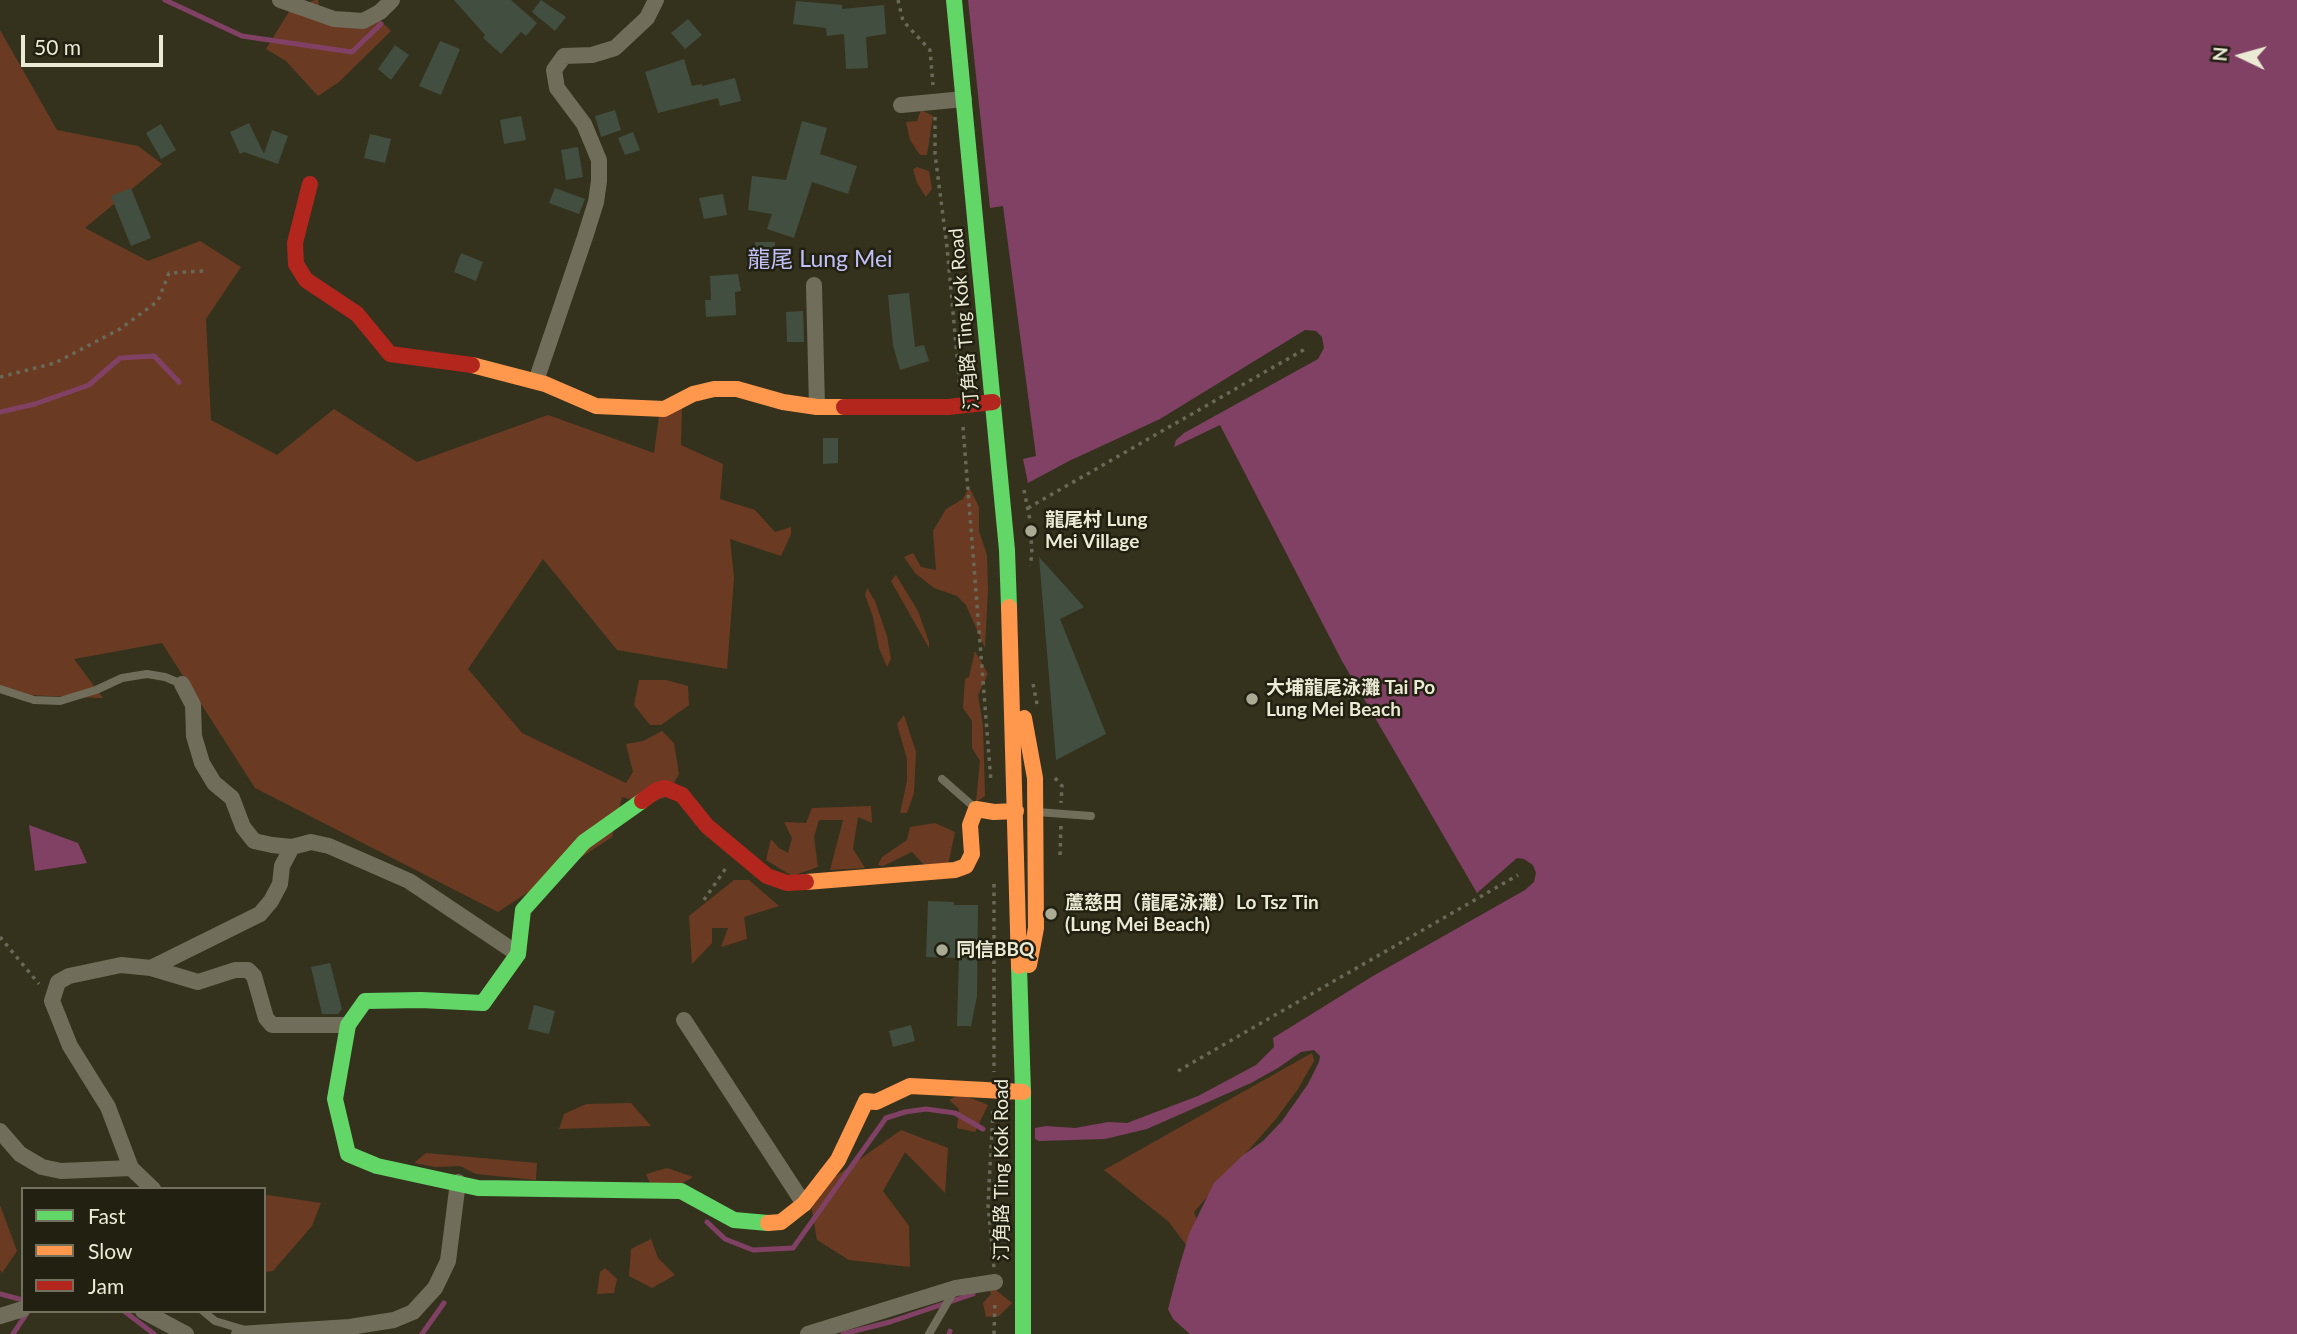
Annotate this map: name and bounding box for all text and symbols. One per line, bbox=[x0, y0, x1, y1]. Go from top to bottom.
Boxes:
scale bar bbox=[24, 21, 166, 65]
north arrow bbox=[2206, 21, 2276, 91]
text: 50 m bbox=[34, 34, 81, 59]
text: N bbox=[2207, 46, 2232, 62]
street label: 汀角路 Ting Kok Road bbox=[945, 227, 983, 411]
district label: 龍尾 Lung Mei bbox=[747, 246, 893, 274]
place label: 龍尾村 Lung Mei Village bbox=[1045, 509, 1148, 553]
marker: 龍尾村 Lung Mei Village bbox=[1023, 523, 1039, 539]
place label: 大埔龍尾泳灘 Tai Po Lung Mei Beach bbox=[1266, 677, 1435, 721]
marker: 大埔龍尾泳灘 Tai Po Lung Mei Beach bbox=[1244, 691, 1260, 707]
place label: 蘆慈田（龍尾泳灘）Lo Tsz Tin (Lung Mei Beach) bbox=[1065, 892, 1319, 936]
marker: 蘆慈田（龍尾泳灘）Lo Tsz Tin (Lung Mei Beach) bbox=[1043, 906, 1059, 922]
place label: 同信BBQ bbox=[956, 939, 1034, 961]
marker: 同信BBQ bbox=[934, 942, 950, 958]
street label: 汀角路 Ting Kok Road bbox=[991, 1079, 1013, 1261]
legend bbox=[21, 1187, 266, 1313]
text: Fast bbox=[88, 1203, 125, 1228]
text: Slow bbox=[88, 1238, 132, 1263]
text: Jam bbox=[88, 1273, 124, 1298]

